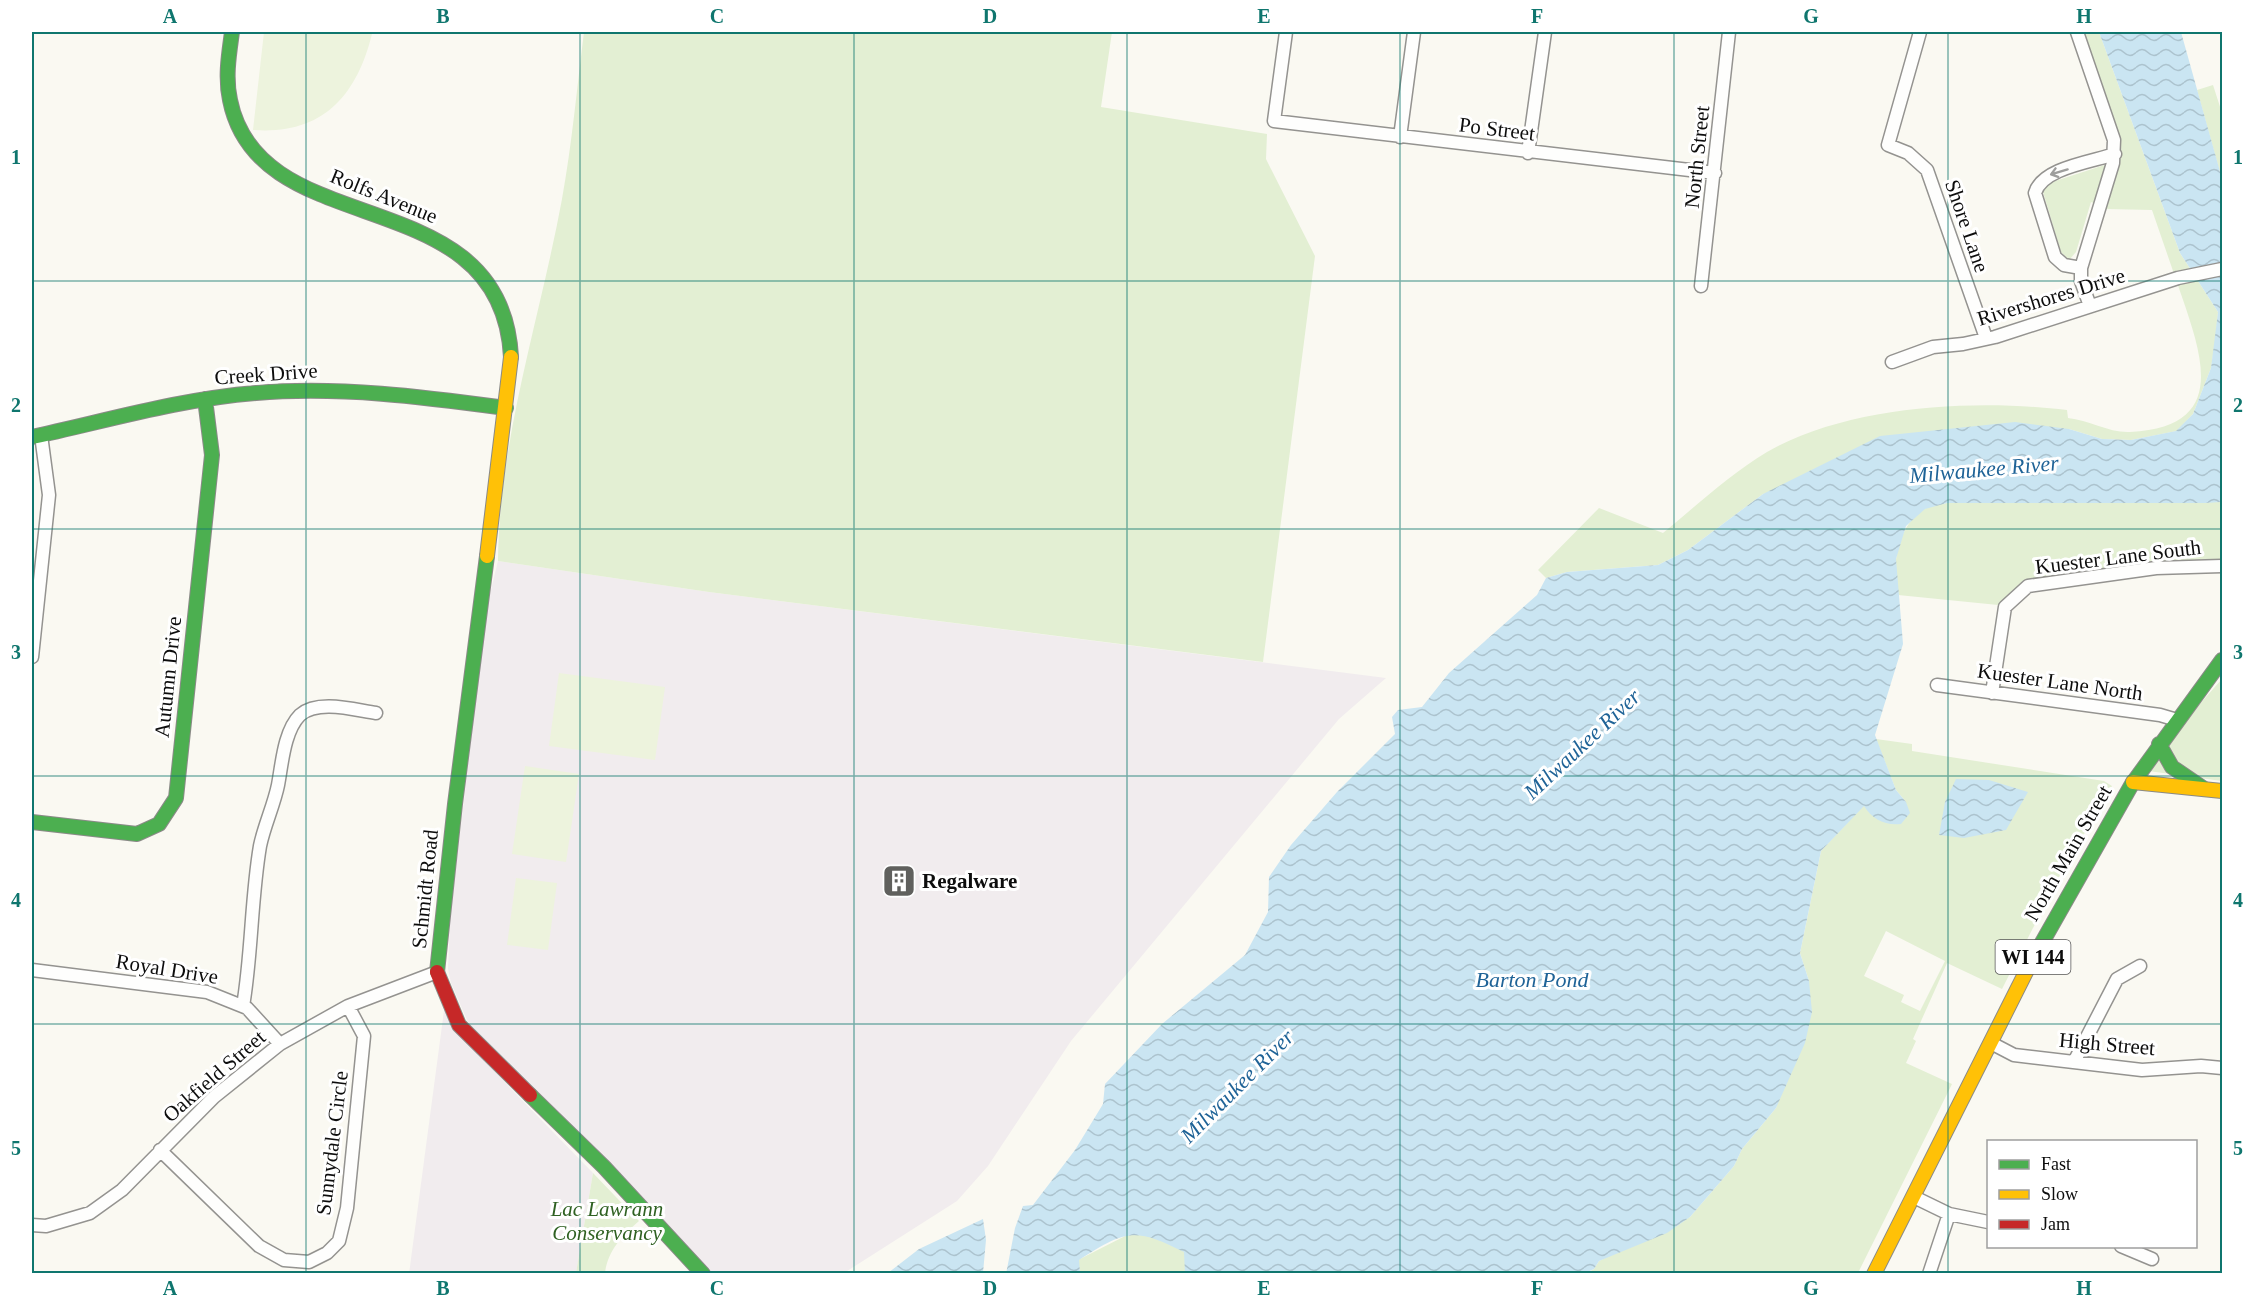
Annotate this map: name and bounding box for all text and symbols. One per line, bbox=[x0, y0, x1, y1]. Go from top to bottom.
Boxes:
text: A bbox=[163, 5, 178, 27]
text: B bbox=[436, 5, 450, 27]
text: C bbox=[710, 5, 724, 27]
text: D bbox=[983, 5, 997, 27]
text: E bbox=[1257, 5, 1271, 27]
text: F bbox=[1531, 5, 1543, 27]
text: G bbox=[1803, 5, 1819, 27]
text: H bbox=[2076, 5, 2092, 27]
street label: North Street bbox=[1680, 104, 1714, 210]
street label: Po Street bbox=[1458, 112, 1537, 146]
text: 1 bbox=[11, 146, 21, 168]
text: 1 bbox=[2233, 146, 2243, 168]
street label: Rolfs Avenue bbox=[327, 164, 441, 228]
one-way arrow bbox=[2050, 167, 2069, 178]
street label: Shore Lane bbox=[1940, 177, 1994, 275]
street label: Rivershores Drive bbox=[1974, 263, 2128, 331]
street label: Creek Drive bbox=[214, 358, 318, 390]
text: 2 bbox=[11, 394, 21, 416]
text: 2 bbox=[2233, 394, 2243, 416]
water label: Milwaukee River bbox=[1907, 450, 2060, 488]
street label: Kuester Lane South bbox=[2034, 535, 2203, 579]
street label: Autumn Drive bbox=[150, 615, 186, 739]
text: 3 bbox=[11, 641, 21, 663]
text: 3 bbox=[2233, 641, 2243, 663]
street label: Kuester Lane North bbox=[1976, 659, 2145, 706]
water label: Milwaukee River bbox=[1518, 684, 1646, 805]
street label: North Main Street bbox=[2019, 781, 2117, 925]
street label: Schmidt Road bbox=[407, 828, 443, 950]
building icon: Regalware bbox=[881, 863, 917, 899]
place label: Regalware bbox=[922, 869, 1017, 893]
text: 4 bbox=[11, 889, 21, 911]
text: 4 bbox=[2233, 889, 2243, 911]
road number: WI 144 bbox=[1996, 940, 2070, 974]
street label: Royal Drive bbox=[114, 949, 220, 989]
water label: Barton Pond bbox=[1475, 967, 1590, 992]
water label: Milwaukee River bbox=[1175, 1024, 1299, 1148]
street label: Oakfield Street bbox=[158, 1025, 270, 1127]
street label: High Street bbox=[2058, 1028, 2156, 1060]
street label: Sunnydale Circle bbox=[311, 1069, 353, 1217]
text: 5 bbox=[11, 1137, 21, 1159]
text: 5 bbox=[2233, 1137, 2243, 1159]
legend bbox=[1987, 1140, 2197, 1248]
text: Fast bbox=[2041, 1154, 2071, 1174]
text: Slow bbox=[2041, 1184, 2078, 1204]
park label: Lac Lawrann Conservancy bbox=[550, 1197, 663, 1245]
text: Jam bbox=[2041, 1214, 2070, 1234]
text: A bbox=[163, 1277, 178, 1299]
text: B bbox=[436, 1277, 450, 1299]
text: C bbox=[710, 1277, 724, 1299]
text: D bbox=[983, 1277, 997, 1299]
text: E bbox=[1257, 1277, 1271, 1299]
text: F bbox=[1531, 1277, 1543, 1299]
text: G bbox=[1803, 1277, 1819, 1299]
text: H bbox=[2076, 1277, 2092, 1299]

